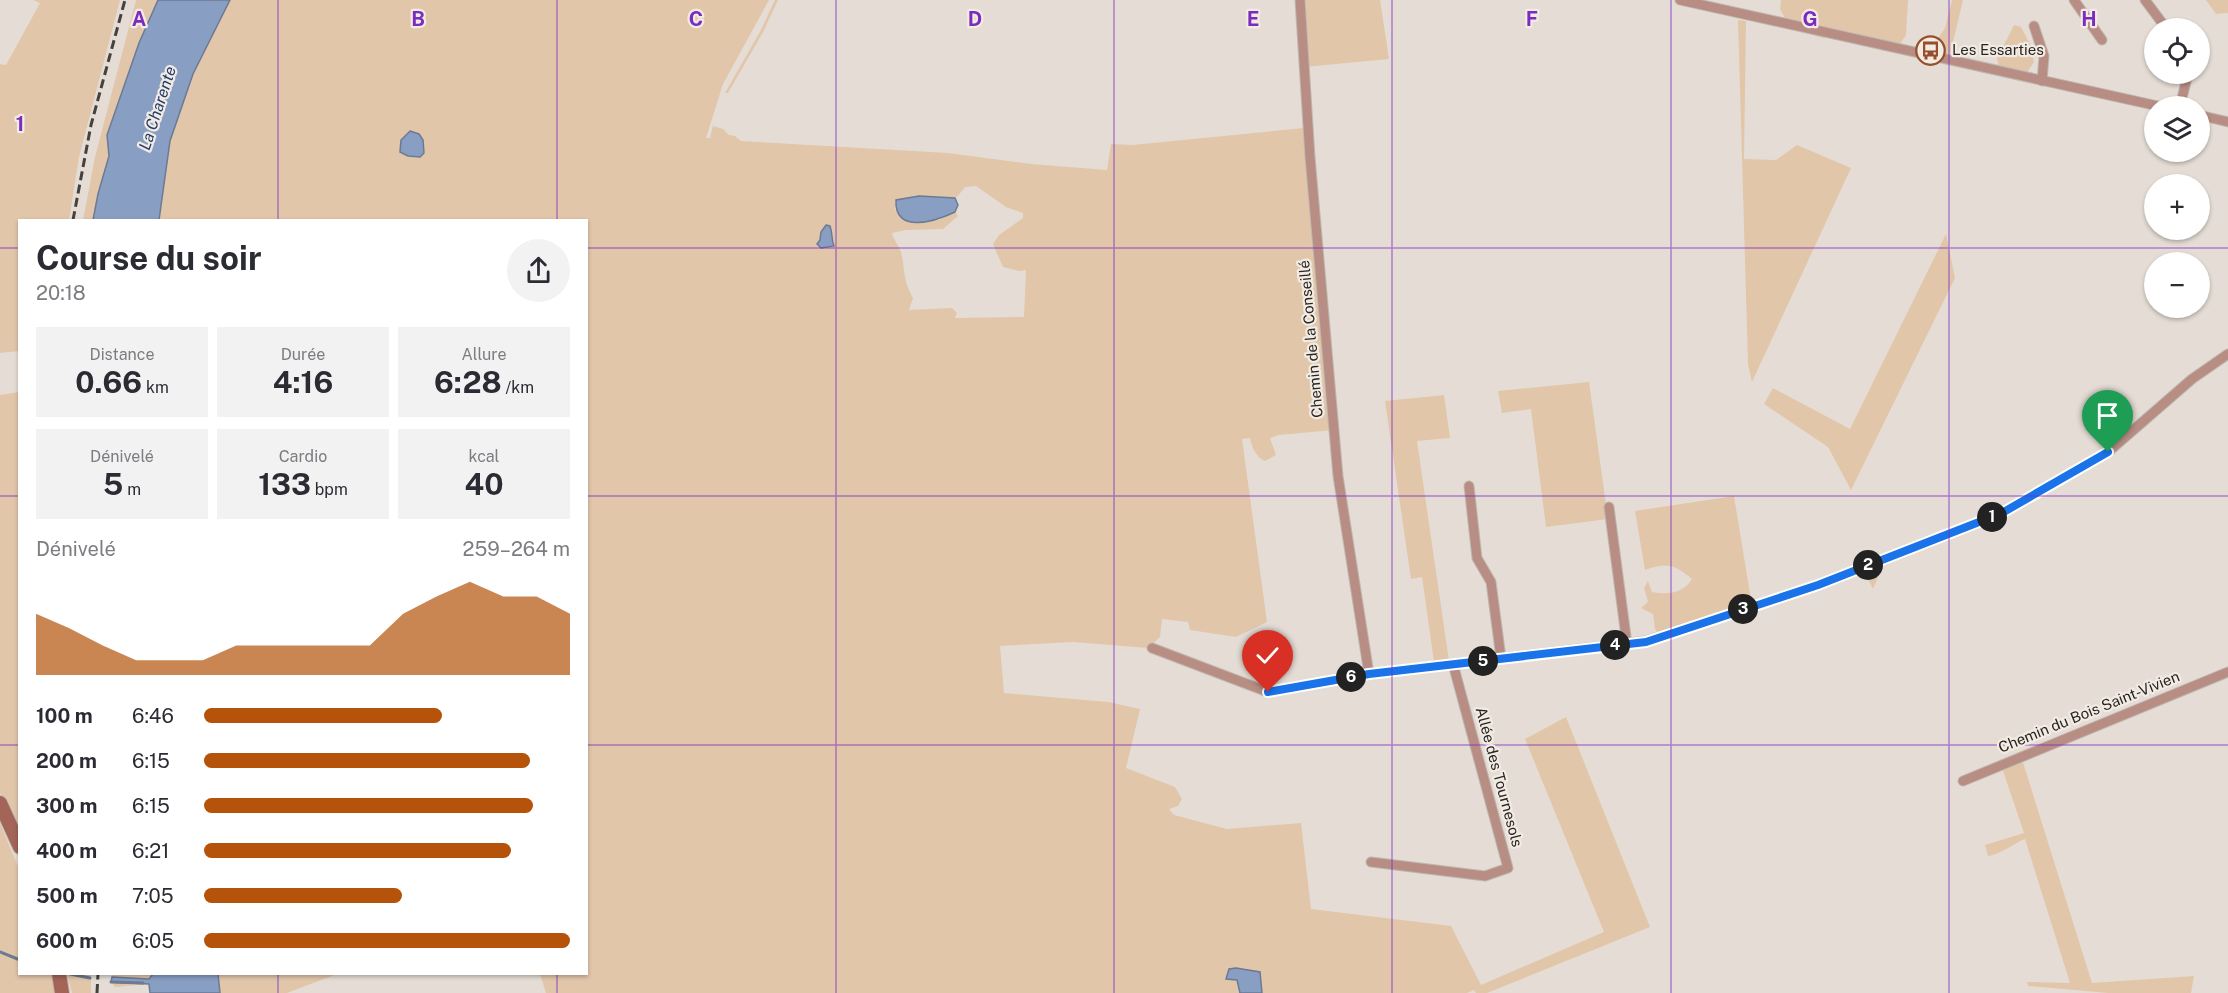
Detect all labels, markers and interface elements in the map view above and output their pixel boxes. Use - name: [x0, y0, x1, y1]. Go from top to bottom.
- text: A: [132, 7, 146, 31]
- text: B: [411, 7, 425, 31]
- text: C: [689, 7, 703, 31]
- text: D: [968, 7, 982, 31]
- text: E: [1247, 7, 1259, 31]
- text: F: [1526, 7, 1538, 31]
- text: G: [1802, 7, 1818, 31]
- text: H: [2081, 7, 2097, 31]
- map controls: [2144, 18, 2210, 318]
- button: locate: [2144, 18, 2210, 84]
- bus stop icon: Les Essarties: [1915, 34, 1947, 66]
- place label: Les Essarties: [1952, 41, 2044, 58]
- water label: La Charente: [135, 64, 180, 152]
- button: layers: [2144, 96, 2210, 162]
- text: 1: [16, 112, 24, 136]
- button: +: [2144, 174, 2210, 240]
- text: Course du soir: [36, 239, 262, 277]
- button: share: [507, 239, 570, 302]
- button: −: [2144, 252, 2210, 318]
- street label: Chemin de la Conseillé: [1295, 260, 1326, 418]
- text: 20:18: [36, 281, 86, 305]
- text: Distance: [90, 345, 154, 364]
- text: Durée: [281, 345, 325, 364]
- text: Allure: [461, 345, 507, 364]
- text: 0.66: [75, 364, 142, 400]
- text: 4:16: [273, 364, 333, 400]
- text: 6:28: [434, 364, 502, 400]
- text: km: [142, 378, 169, 397]
- text: /km: [502, 378, 534, 397]
- pin: [2082, 390, 2133, 452]
- icon: arrive: [2091, 399, 2124, 432]
- text: Dénivelé: [90, 447, 154, 466]
- text: Cardio: [279, 447, 327, 466]
- text: kcal: [469, 447, 499, 466]
- text: 5: [103, 466, 123, 502]
- text: 133: [258, 466, 311, 502]
- text: 40: [464, 466, 504, 502]
- text: m: [123, 480, 141, 499]
- text: bpm: [311, 480, 348, 499]
- pin: 1: [1977, 502, 2007, 532]
- text: 1: [1989, 507, 1995, 526]
- text: Dénivelé: [36, 537, 116, 561]
- text: 259–264 m: [463, 537, 570, 561]
- pin: 2: [1853, 550, 1883, 580]
- text: 2: [1863, 555, 1873, 574]
- pin: 3: [1728, 594, 1758, 624]
- text: 3: [1738, 599, 1748, 618]
- pin: [1242, 630, 1293, 692]
- pin: 4: [1600, 630, 1630, 660]
- text: 4: [1610, 635, 1620, 654]
- icon: check: [1251, 639, 1284, 672]
- pin: 5: [1468, 646, 1498, 676]
- text: 5: [1478, 651, 1488, 670]
- pin: 6: [1336, 662, 1366, 692]
- text: 6: [1346, 667, 1356, 686]
- street label: Chemin du Bois Saint-Vivien: [1996, 667, 2182, 756]
- text: 100 m: [36, 704, 93, 728]
- text: 6:46: [132, 704, 174, 728]
- street label: Allée des Tournesols: [1473, 705, 1526, 849]
- text: 200 m: [36, 749, 97, 773]
- text: 6:15: [132, 749, 170, 773]
- text: 300 m: [36, 794, 97, 818]
- text: 6:15: [132, 794, 170, 818]
- text: 400 m: [36, 839, 97, 863]
- text: 6:21: [132, 839, 169, 863]
- text: 500 m: [36, 884, 98, 908]
- text: 7:05: [132, 884, 174, 908]
- text: 600 m: [36, 929, 97, 953]
- text: 6:05: [132, 929, 174, 953]

